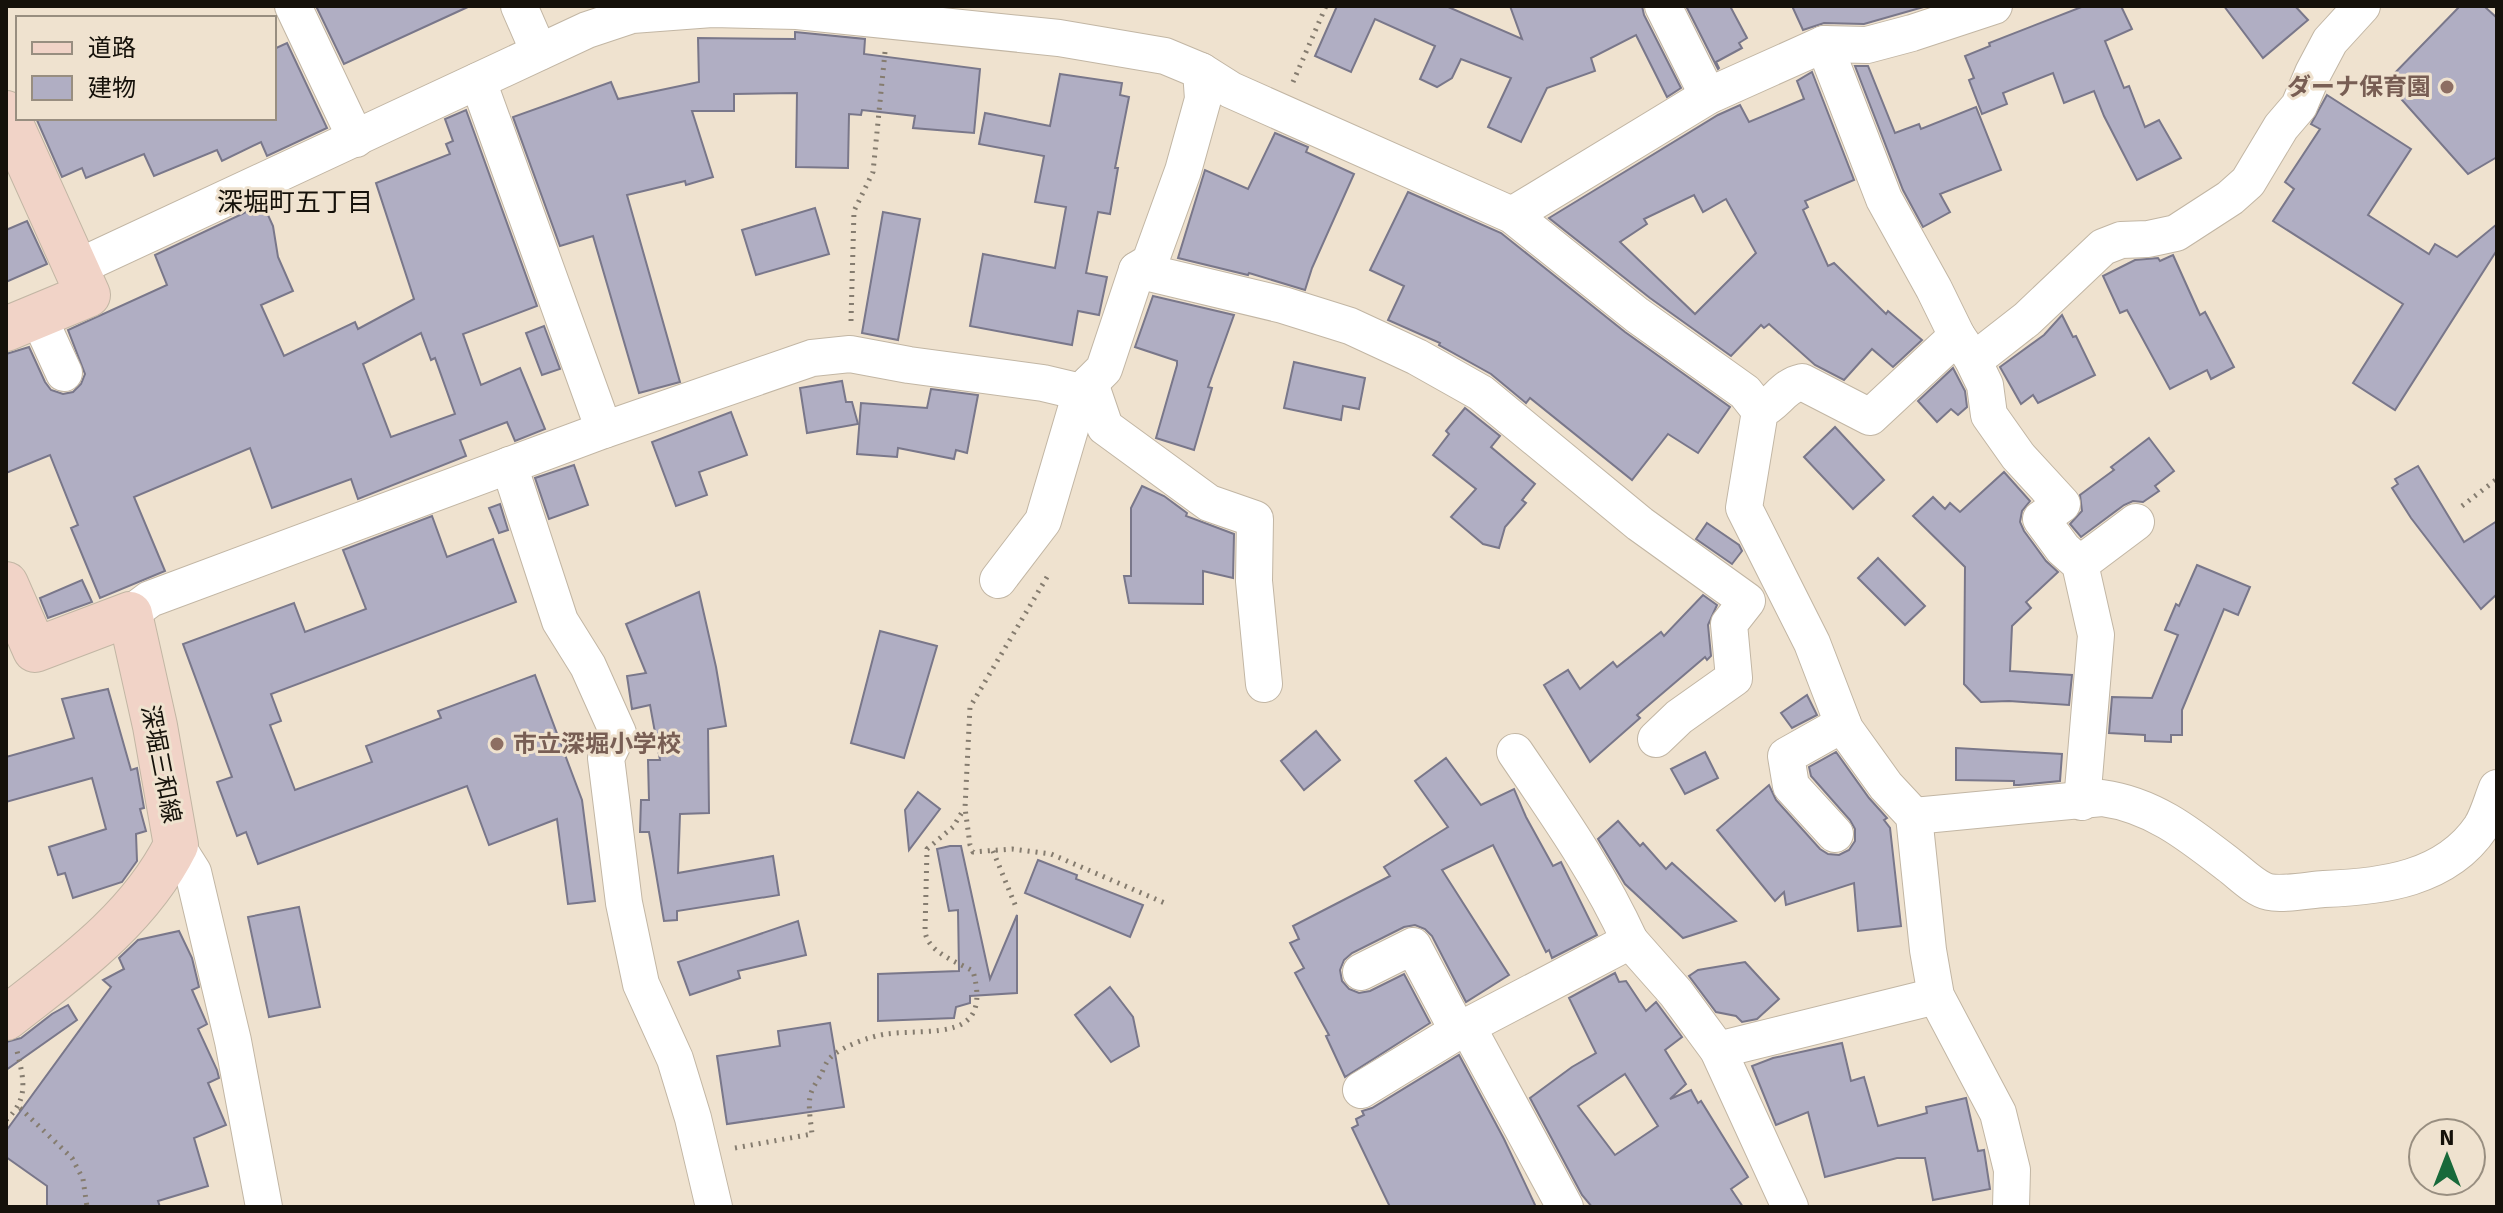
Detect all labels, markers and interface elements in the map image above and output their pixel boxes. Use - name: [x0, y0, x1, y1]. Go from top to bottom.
- legend: [16, 16, 276, 120]
- text: 道路: [88, 33, 136, 63]
- place label: ダーナ保育園: [2287, 72, 2431, 102]
- text: 建物: [88, 73, 136, 103]
- marker: ダーナ保育園: [2438, 78, 2456, 96]
- district label: 深堀町五丁目: [217, 187, 373, 219]
- street label: 深堀三和線: [135, 702, 187, 826]
- place label: 市立深堀小学校: [513, 729, 681, 759]
- marker: 市立深堀小学校: [488, 735, 506, 753]
- north arrow: [2407, 1117, 2487, 1197]
- text: N: [2439, 1124, 2455, 1151]

